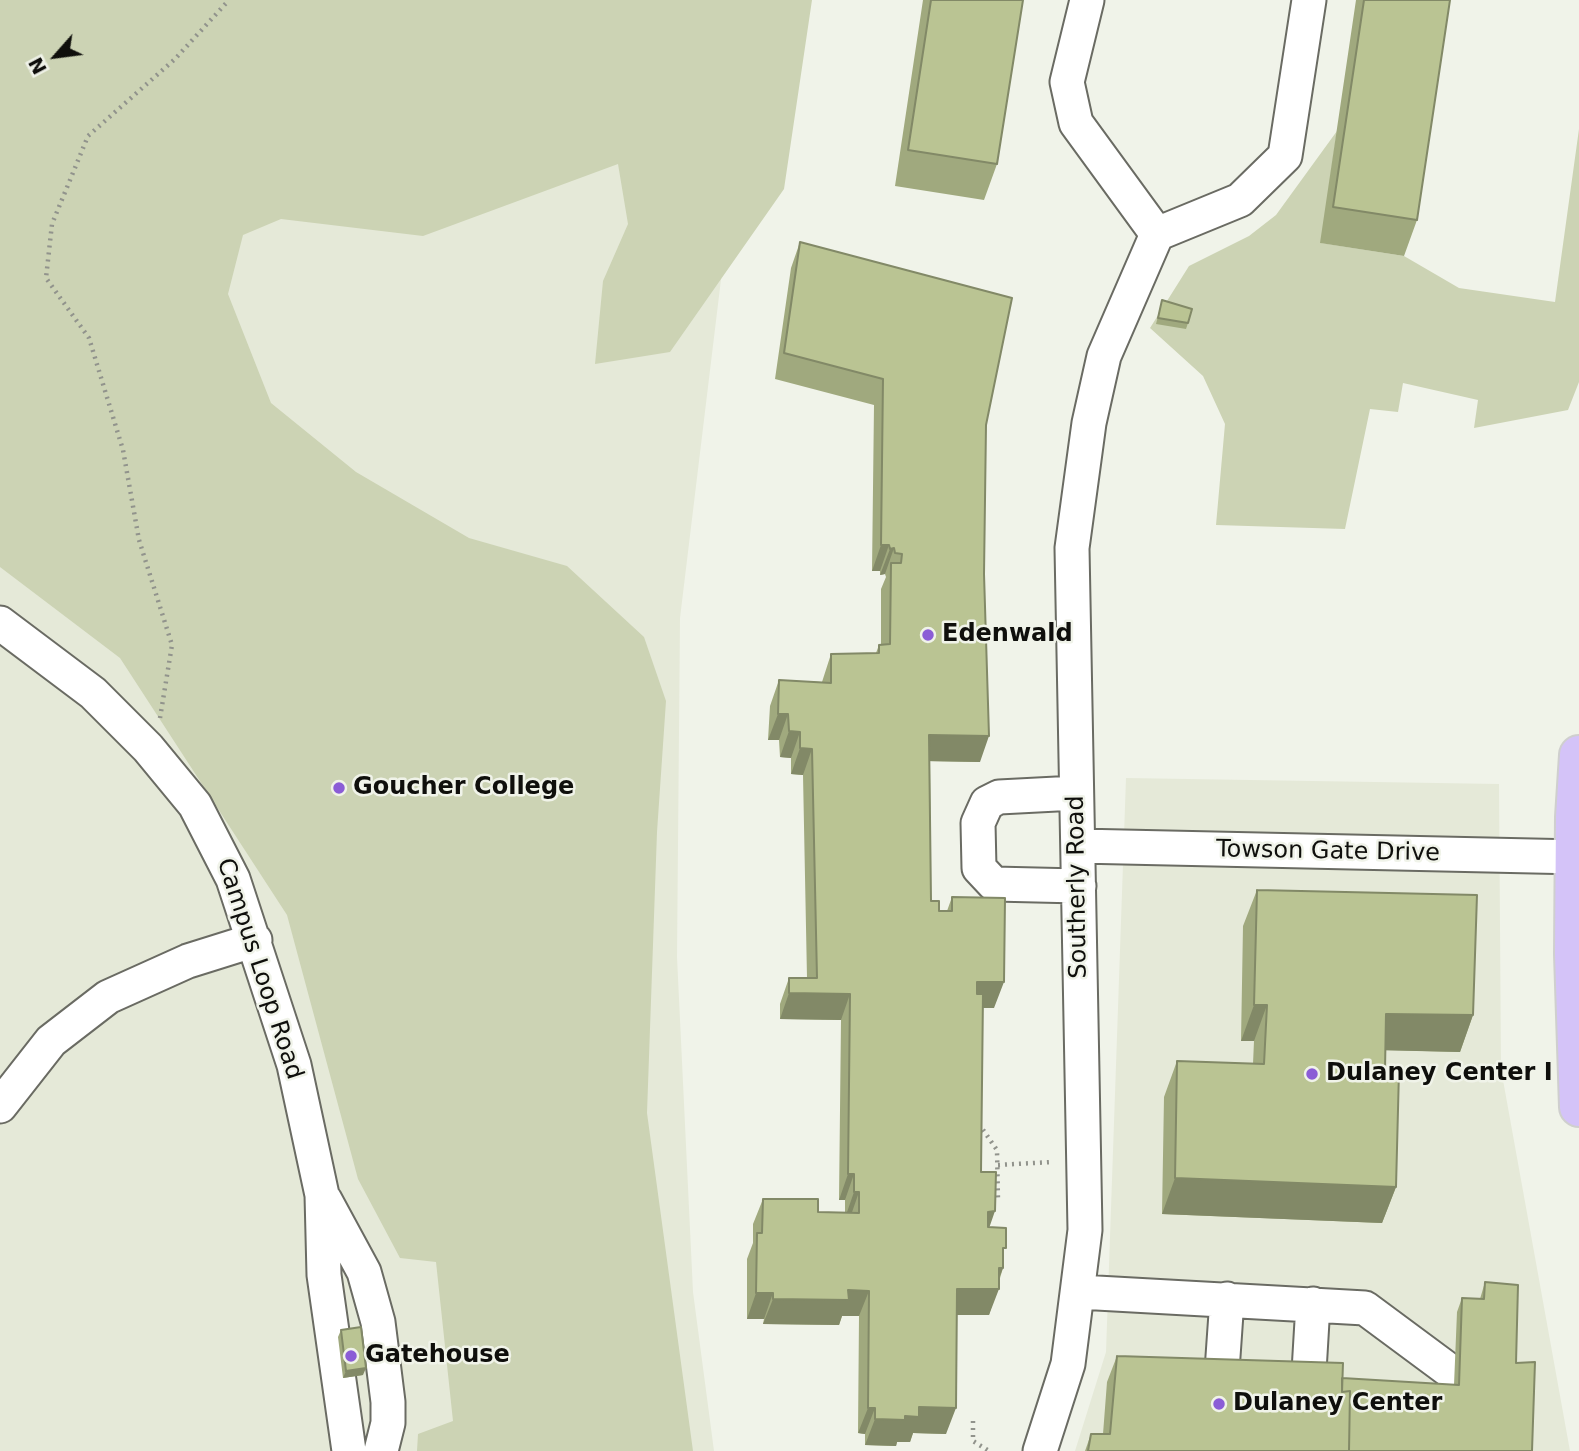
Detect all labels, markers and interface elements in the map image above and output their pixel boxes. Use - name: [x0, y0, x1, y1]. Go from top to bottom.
- north arrow: [21, 21, 91, 91]
- text: N: [24, 54, 51, 78]
- place label: Edenwald: [942, 621, 1073, 649]
- marker: Edenwald: [920, 627, 936, 643]
- place label: Goucher College: [353, 774, 574, 802]
- marker: Goucher College: [331, 780, 347, 796]
- street label: Southerly Road: [1062, 795, 1094, 979]
- street label: Towson Gate Drive: [1216, 836, 1440, 868]
- street label: Campus Loop Road: [210, 855, 308, 1083]
- place label: Dulaney Center I: [1326, 1060, 1553, 1088]
- marker: Dulaney Center I: [1304, 1066, 1320, 1082]
- place label: Gatehouse: [365, 1342, 510, 1370]
- marker: Gatehouse: [343, 1348, 359, 1364]
- place label: Dulaney Center: [1233, 1390, 1442, 1418]
- marker: Dulaney Center: [1211, 1396, 1227, 1412]

